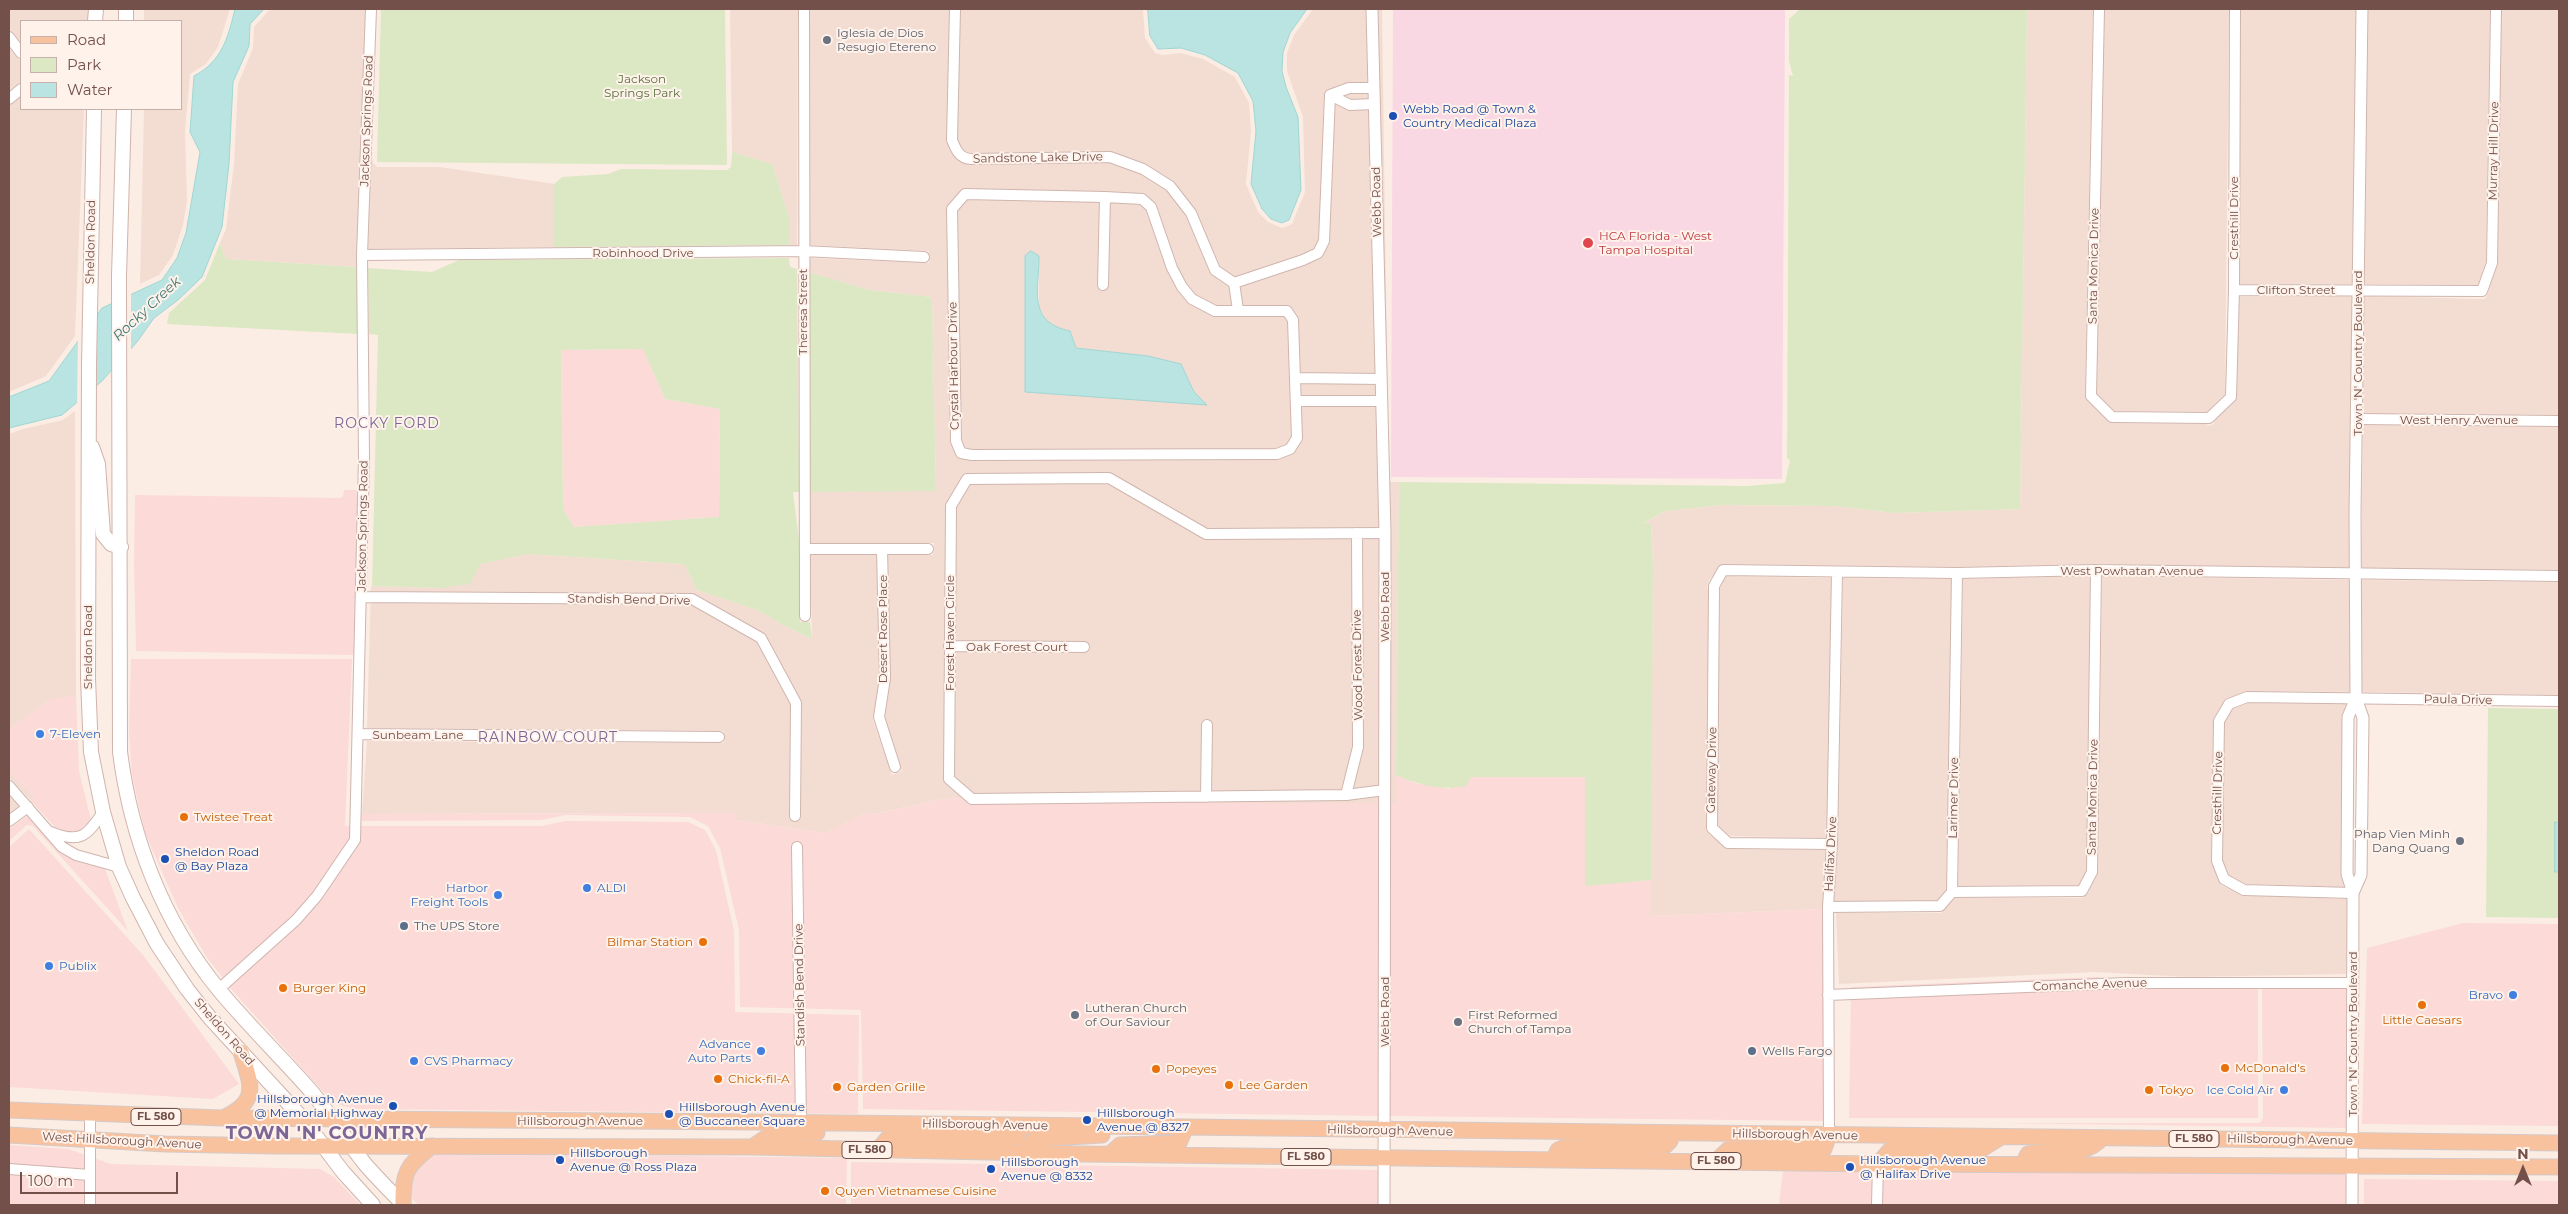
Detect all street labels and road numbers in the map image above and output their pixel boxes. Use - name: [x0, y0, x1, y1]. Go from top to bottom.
- street label: Jackson Springs Road: [358, 55, 376, 187]
- street label: Murray Hill Drive: [2486, 101, 2502, 201]
- street label: Sandstone Lake Drive: [973, 150, 1103, 166]
- street label: Webb Road: [1369, 167, 1385, 237]
- street label: Cresthill Drive: [2227, 176, 2241, 260]
- street label: Sheldon Road: [83, 200, 99, 284]
- street label: Santa Monica Drive: [2086, 208, 2102, 324]
- street label: Robinhood Drive: [592, 246, 694, 260]
- street label: Theresa Street: [796, 269, 810, 355]
- street label: Town 'N' Country Boulevard: [2351, 270, 2365, 436]
- street label: Clifton Street: [2257, 283, 2335, 297]
- street label: Crystal Harbour Drive: [946, 302, 962, 430]
- street label: West Henry Avenue: [2400, 413, 2518, 427]
- street label: Jackson Springs Road: [355, 460, 371, 592]
- street label: West Powhatan Avenue: [2060, 564, 2204, 578]
- street label: Webb Road: [1378, 572, 1392, 642]
- street label: Desert Rose Place: [876, 575, 890, 683]
- street label: Forest Haven Circle: [943, 575, 957, 691]
- street label: Standish Bend Drive: [567, 592, 691, 608]
- street label: Sheldon Road: [81, 605, 95, 689]
- street label: Wood Forest Drive: [1350, 609, 1366, 721]
- street label: Oak Forest Court: [966, 640, 1068, 654]
- street label: Paula Drive: [2424, 692, 2492, 708]
- street label: Gateway Drive: [1704, 727, 1720, 813]
- street label: Sunbeam Lane: [372, 728, 464, 742]
- street label: Santa Monica Drive: [2085, 739, 2101, 855]
- street label: Cresthill Drive: [2210, 751, 2226, 835]
- street label: Larimer Drive: [1946, 757, 1962, 839]
- street label: Halifax Drive: [1822, 816, 1840, 892]
- street label: Standish Bend Drive: [792, 923, 808, 1047]
- street label: Town 'N' Country Boulevard: [2346, 951, 2360, 1117]
- street label: Comanche Avenue: [2033, 976, 2147, 994]
- street label: Webb Road: [1378, 977, 1392, 1047]
- street label: Sheldon Road: [191, 995, 257, 1069]
- road number: FL 580: [131, 1108, 181, 1126]
- street label: Hillsborough Avenue: [517, 1114, 643, 1128]
- street label: Hillsborough Avenue: [922, 1117, 1048, 1133]
- street label: Hillsborough Avenue: [1327, 1123, 1453, 1139]
- street label: Hillsborough Avenue: [1732, 1127, 1858, 1143]
- street label: West Hillsborough Avenue: [42, 1130, 202, 1152]
- road number: FL 580: [2169, 1130, 2219, 1148]
- street label: Hillsborough Avenue: [2227, 1132, 2353, 1148]
- road number: FL 580: [842, 1142, 892, 1158]
- road number: FL 580: [1281, 1148, 1331, 1166]
- road number: FL 580: [1691, 1152, 1741, 1170]

